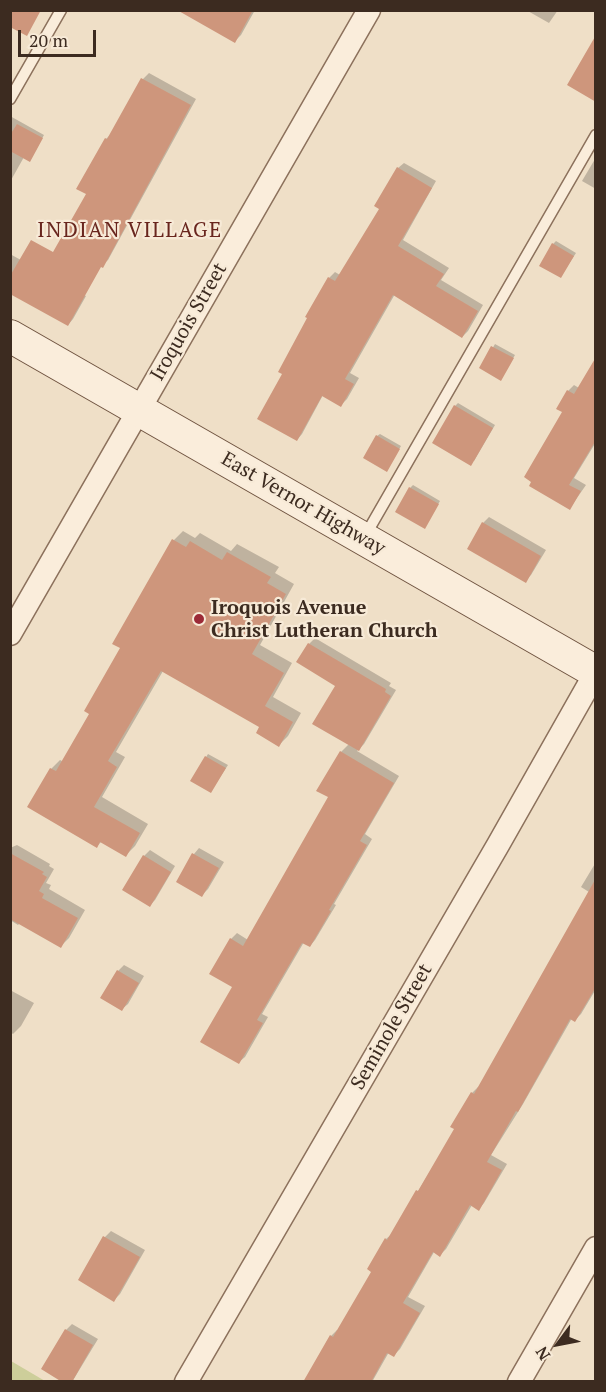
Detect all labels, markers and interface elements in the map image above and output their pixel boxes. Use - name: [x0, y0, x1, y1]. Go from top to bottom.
- scale bar: [21, 18, 99, 56]
- text: 20 m: [29, 28, 68, 52]
- district label: INDIAN VILLAGE: [37, 218, 223, 244]
- street label: Iroquois Street: [146, 259, 232, 385]
- street label: East Vernor Highway: [217, 447, 389, 561]
- place label: Iroquois Avenue Christ Lutheran Church: [211, 596, 438, 643]
- marker: Iroquois Avenue Christ Lutheran Church: [192, 612, 206, 626]
- street label: Seminole Street: [346, 960, 438, 1094]
- north arrow: [528, 1314, 588, 1374]
- text: N: [530, 1343, 555, 1365]

